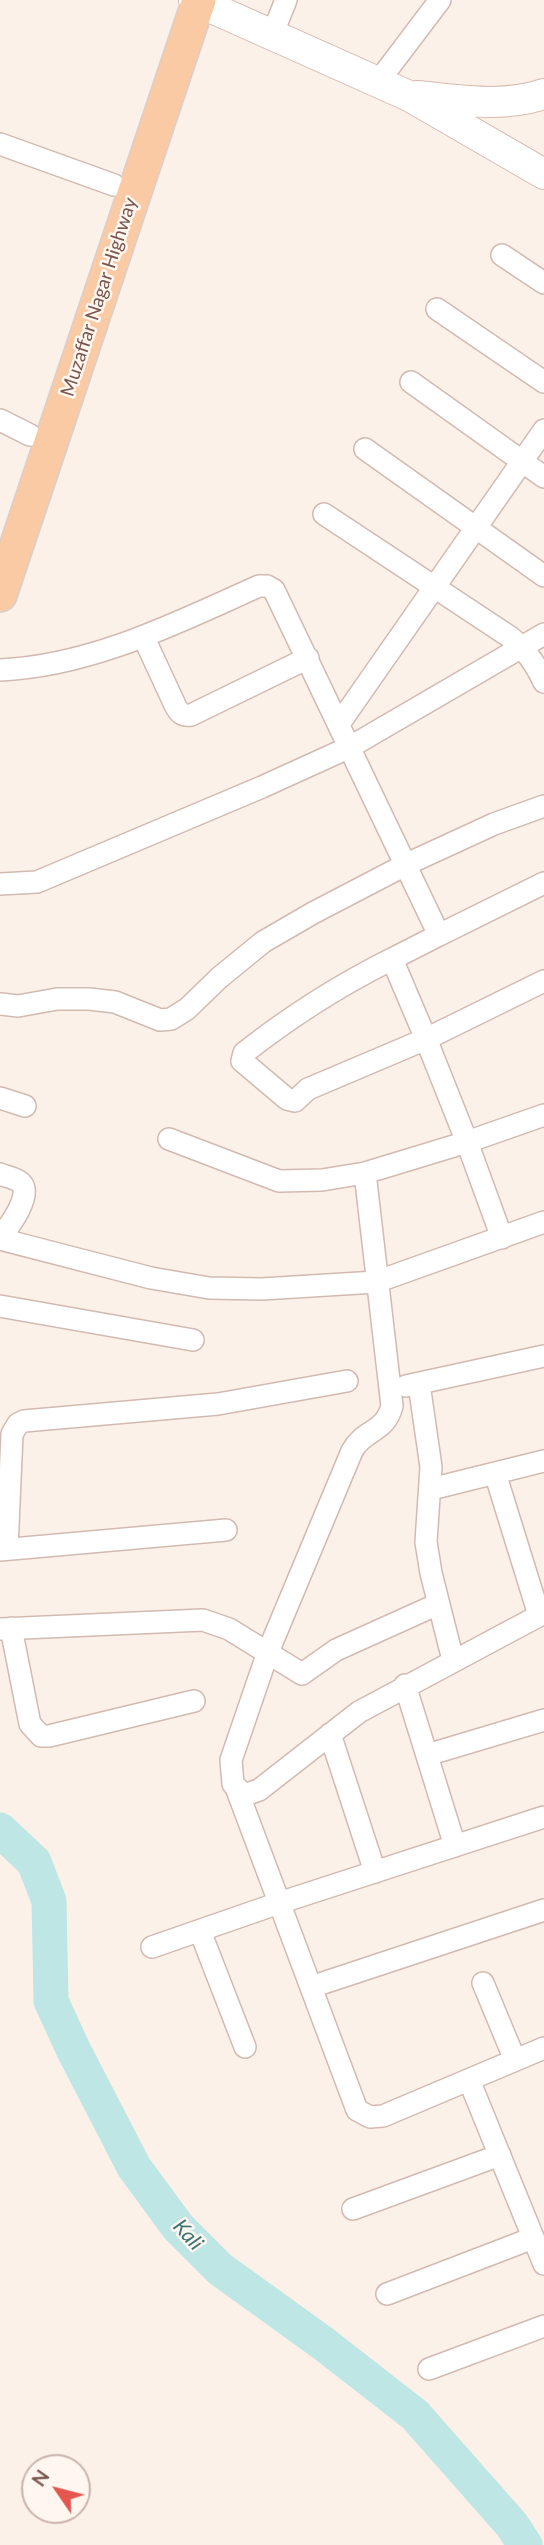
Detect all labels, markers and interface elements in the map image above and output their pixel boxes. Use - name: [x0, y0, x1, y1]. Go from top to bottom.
- street label: Muzaffar Nagar Highway: [56, 195, 142, 399]
- water label: Kali: [168, 2214, 208, 2256]
- north arrow: [21, 2454, 91, 2524]
- text: N: [26, 2465, 54, 2490]

